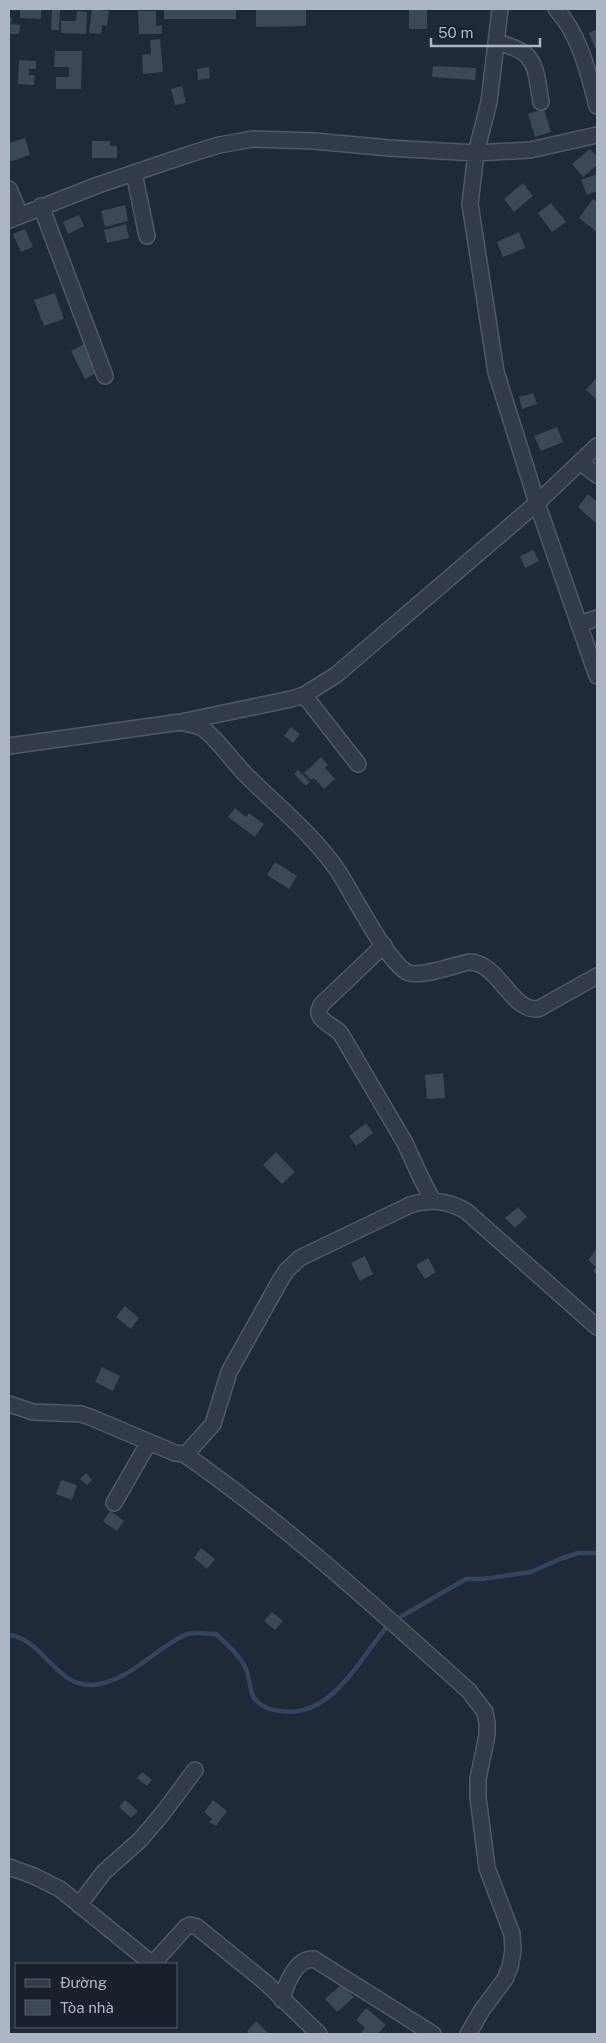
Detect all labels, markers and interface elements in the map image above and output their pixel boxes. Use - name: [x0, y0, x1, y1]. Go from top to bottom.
- scale bar: [431, 15, 540, 47]
- text: 50 m: [438, 24, 473, 41]
- legend: [15, 1963, 178, 2028]
- text: Đường: [60, 1974, 107, 1991]
- text: Tòa nhà: [60, 1999, 114, 2016]

